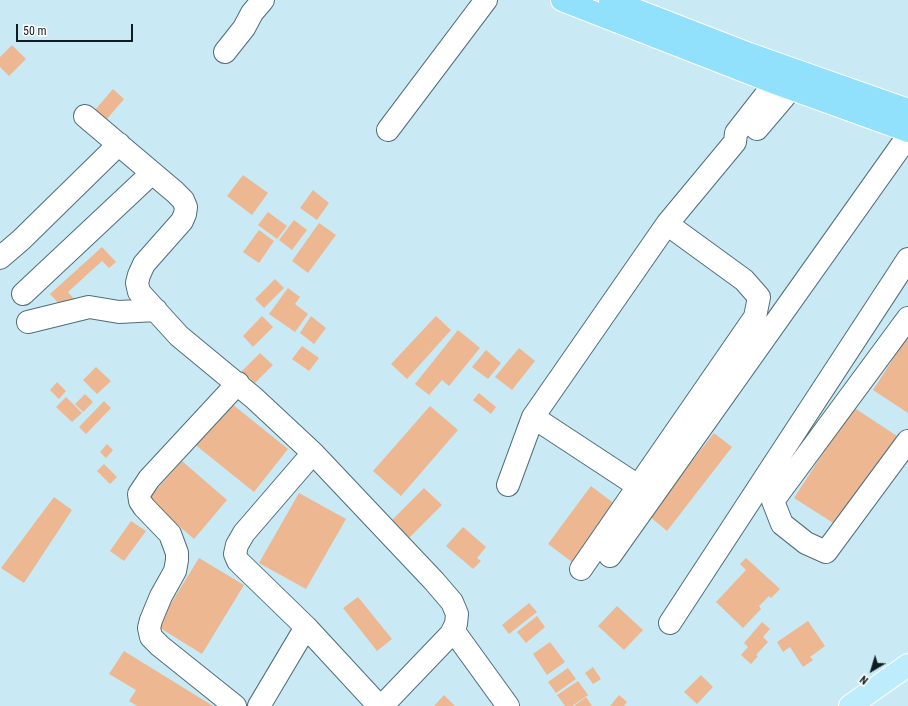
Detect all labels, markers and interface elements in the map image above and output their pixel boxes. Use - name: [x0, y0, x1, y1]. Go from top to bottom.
- scale bar: [18, 16, 135, 42]
- text: 50 m: [23, 24, 47, 38]
- north arrow: [852, 650, 892, 690]
- text: N: [858, 673, 871, 687]

